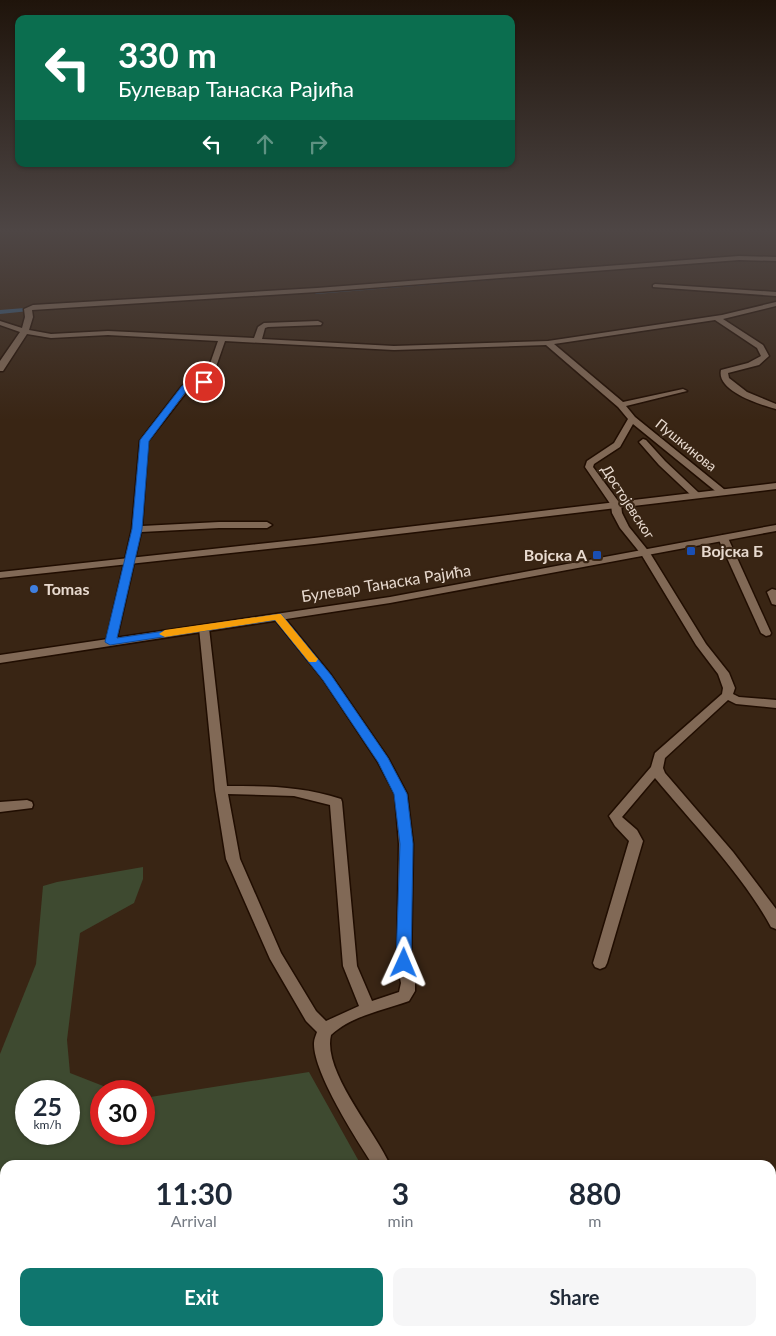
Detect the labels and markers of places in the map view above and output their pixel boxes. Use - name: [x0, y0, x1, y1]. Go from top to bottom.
- pin: [183, 361, 225, 403]
- place label: Војска Б: [701, 541, 763, 560]
- place label: Војска А: [524, 545, 588, 564]
- marker: Војска Б: [685, 545, 697, 557]
- marker: Војска А: [591, 549, 603, 561]
- place label: Tomas: [44, 579, 89, 598]
- marker: Tomas: [28, 583, 40, 595]

